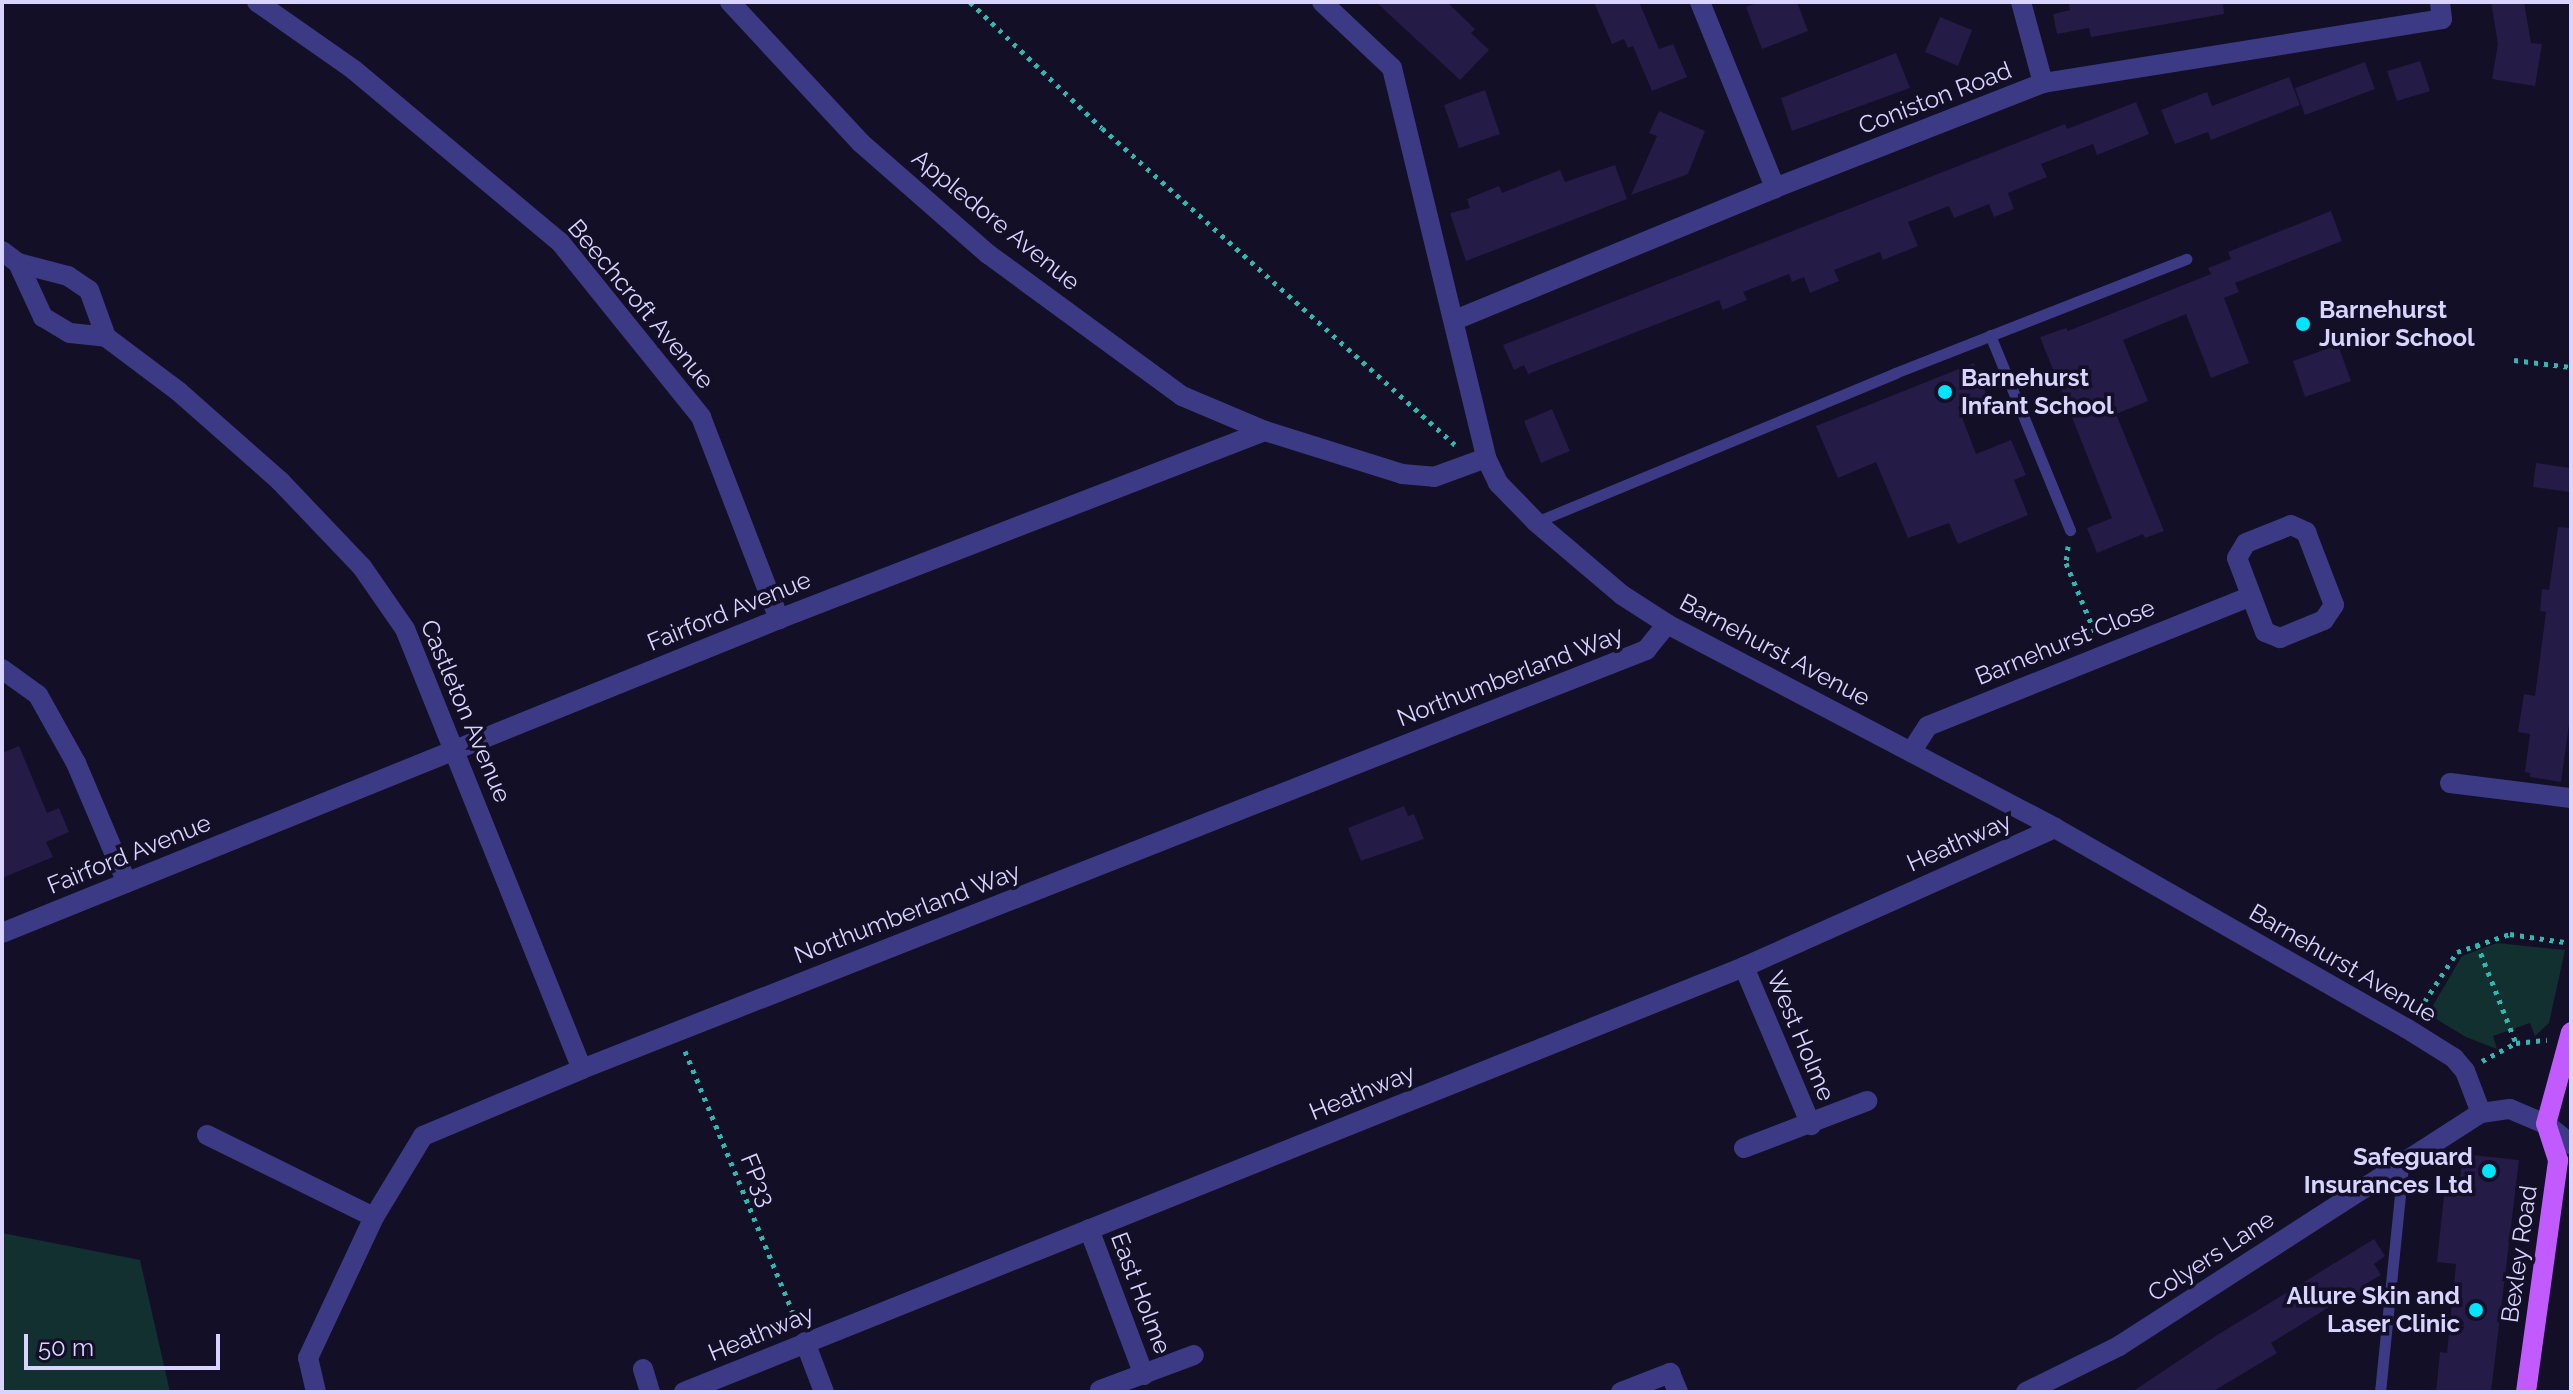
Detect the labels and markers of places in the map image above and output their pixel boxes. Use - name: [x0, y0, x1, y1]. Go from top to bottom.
- place label: Barnehurst Junior School: [2319, 296, 2475, 352]
- marker: Barnehurst Junior School: [2294, 315, 2312, 333]
- place label: Barnehurst Infant School: [1961, 364, 2114, 420]
- marker: Barnehurst Infant School: [1936, 383, 1954, 401]
- place label: Safeguard Insurances Ltd: [2304, 1143, 2473, 1199]
- marker: Safeguard Insurances Ltd: [2480, 1162, 2498, 1180]
- place label: Allure Skin and Laser Clinic: [2286, 1282, 2460, 1338]
- marker: Allure Skin and Laser Clinic: [2467, 1301, 2485, 1319]

